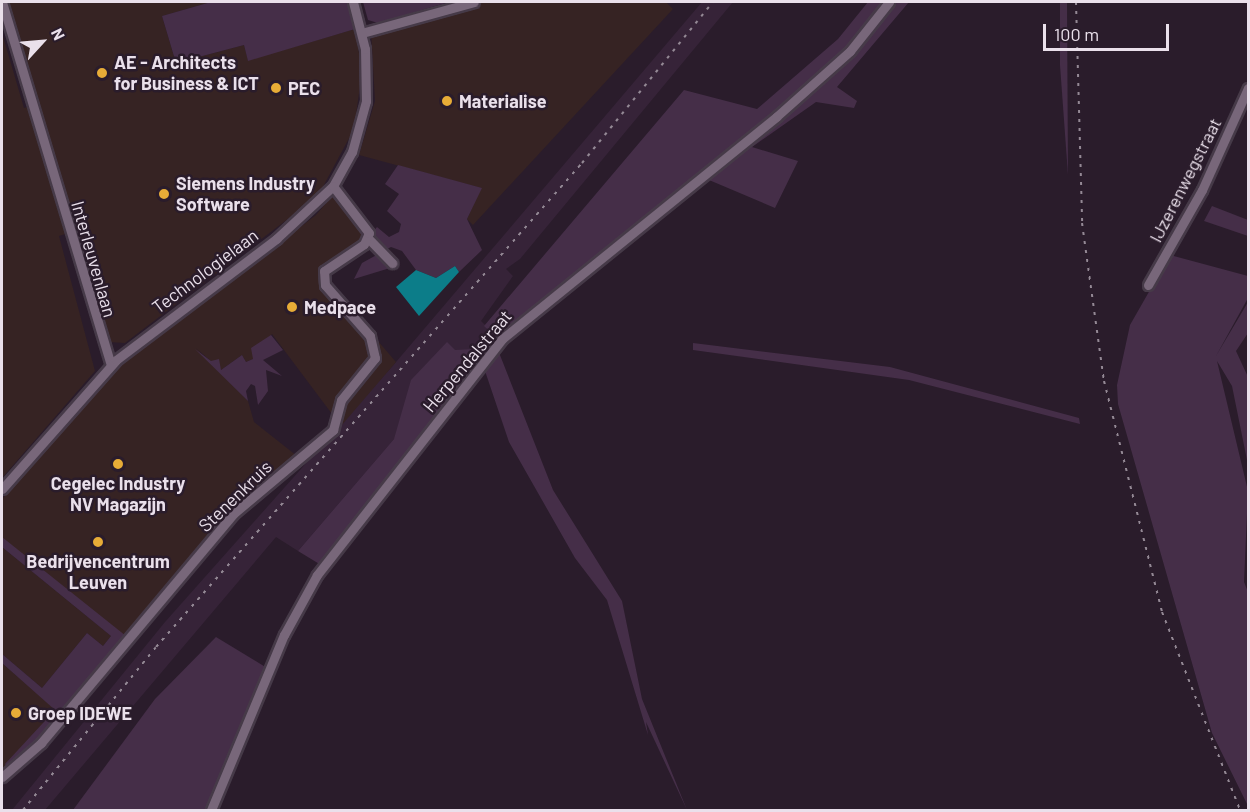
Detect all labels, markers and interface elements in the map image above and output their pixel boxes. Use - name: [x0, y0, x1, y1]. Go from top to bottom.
- north arrow: [12, 12, 72, 72]
- scale bar: [1046, 12, 1172, 50]
- text: 100 m: [1054, 23, 1099, 45]
- text: N: [48, 25, 69, 43]
- place label: AE - Architects for Business & ICT: [114, 52, 259, 94]
- marker: AE - Architects for Business & ICT: [95, 66, 109, 80]
- place label: PEC: [288, 77, 320, 99]
- marker: PEC: [269, 81, 283, 95]
- place label: Materialise: [459, 90, 547, 112]
- marker: Materialise: [440, 94, 454, 108]
- street label: IJzerenwegstraat: [1144, 114, 1226, 246]
- place label: Siemens Industry Software: [176, 173, 315, 216]
- marker: Siemens Industry Software: [157, 187, 171, 201]
- street label: Interleuvenlaan: [67, 198, 121, 320]
- street label: Technologielaan: [148, 224, 262, 318]
- place label: Medpace: [304, 296, 376, 318]
- marker: Medpace: [285, 300, 299, 314]
- street label: Herpendalstraat: [418, 306, 516, 416]
- street label: Stenenkruis: [194, 456, 276, 536]
- marker: Cegelec Industry NV Magazijn: [111, 457, 125, 471]
- place label: Cegelec Industry NV Magazijn: [51, 473, 185, 516]
- marker: Bedrijvencentrum Leuven: [91, 535, 105, 549]
- place label: Bedrijvencentrum Leuven: [26, 551, 170, 594]
- place label: Groep IDEWE: [28, 702, 132, 724]
- marker: Groep IDEWE: [9, 706, 23, 720]

